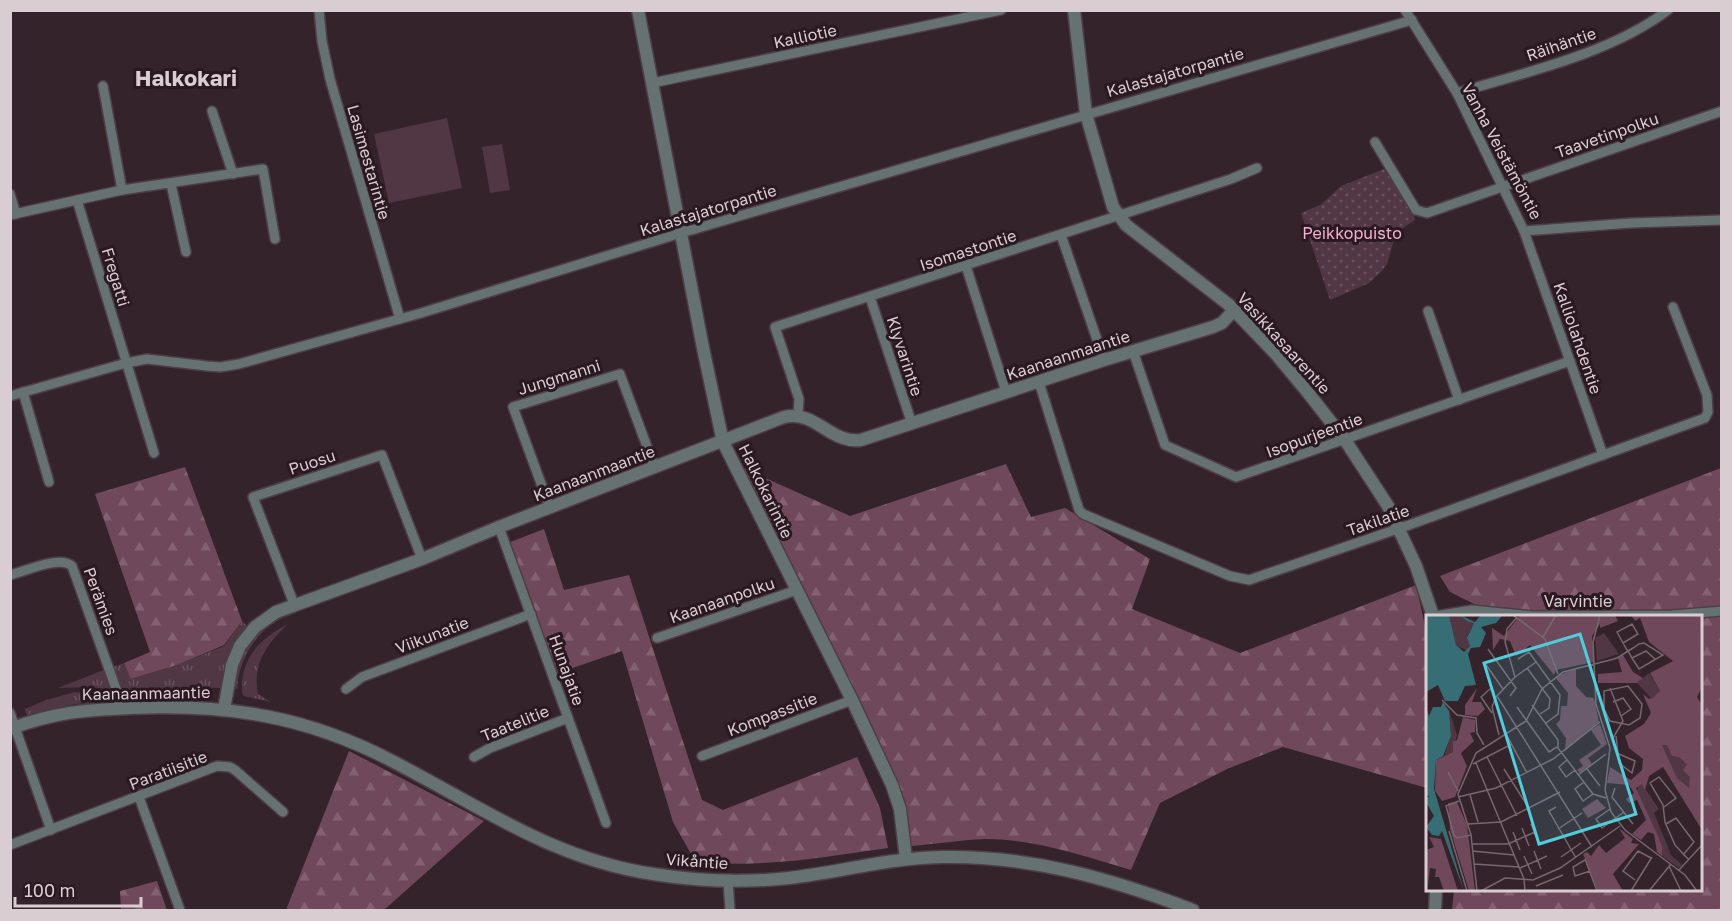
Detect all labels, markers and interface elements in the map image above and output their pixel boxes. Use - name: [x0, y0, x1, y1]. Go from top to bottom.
- street label: Kalliotie: [772, 20, 838, 52]
- street label: Räihäntie: [1523, 23, 1599, 65]
- street label: Kalastajatorpantie: [1104, 43, 1246, 101]
- district label: Halkokari: [135, 64, 237, 91]
- street label: Vanha Veistämöntie: [1457, 79, 1547, 223]
- street label: Lasimestarintie: [343, 102, 395, 222]
- street label: Taavetinpolku: [1553, 108, 1661, 162]
- street label: Kalastajatorpantie: [637, 180, 779, 240]
- park label: Peikkopuisto: [1302, 223, 1402, 243]
- street label: Isomastontie: [917, 225, 1019, 275]
- street label: Fregatti: [98, 245, 134, 309]
- street label: Kalliolahdentie: [1550, 280, 1606, 396]
- street label: Vasikkasaarentie: [1233, 288, 1335, 398]
- street label: Klyvarintie: [883, 314, 927, 398]
- street label: Kaanaanmaantie: [1004, 326, 1132, 384]
- street label: Jungmanni: [515, 355, 603, 399]
- street label: Isopurjeentie: [1263, 408, 1365, 462]
- street label: Halkokarintie: [734, 440, 798, 542]
- street label: Kaanaanmaantie: [530, 441, 658, 505]
- street label: Puosu: [286, 445, 338, 479]
- street label: Takilatie: [1344, 500, 1412, 540]
- street label: Perämies: [79, 564, 123, 638]
- street label: Kaanaanpolku: [667, 573, 777, 627]
- street label: Varvintie: [1544, 591, 1612, 611]
- street label: Viikunatie: [393, 612, 471, 658]
- inset map: [1426, 615, 1702, 891]
- street label: Hunajatie: [545, 632, 589, 708]
- street label: Kaanaanmaantie: [82, 682, 210, 704]
- street label: Kompassitie: [724, 688, 820, 740]
- street label: Taatelitie: [478, 700, 552, 746]
- street label: Paratiisitie: [126, 746, 210, 794]
- street label: Vikåntie: [665, 849, 729, 873]
- scale bar: [15, 870, 141, 908]
- text: 100 m: [24, 879, 75, 901]

